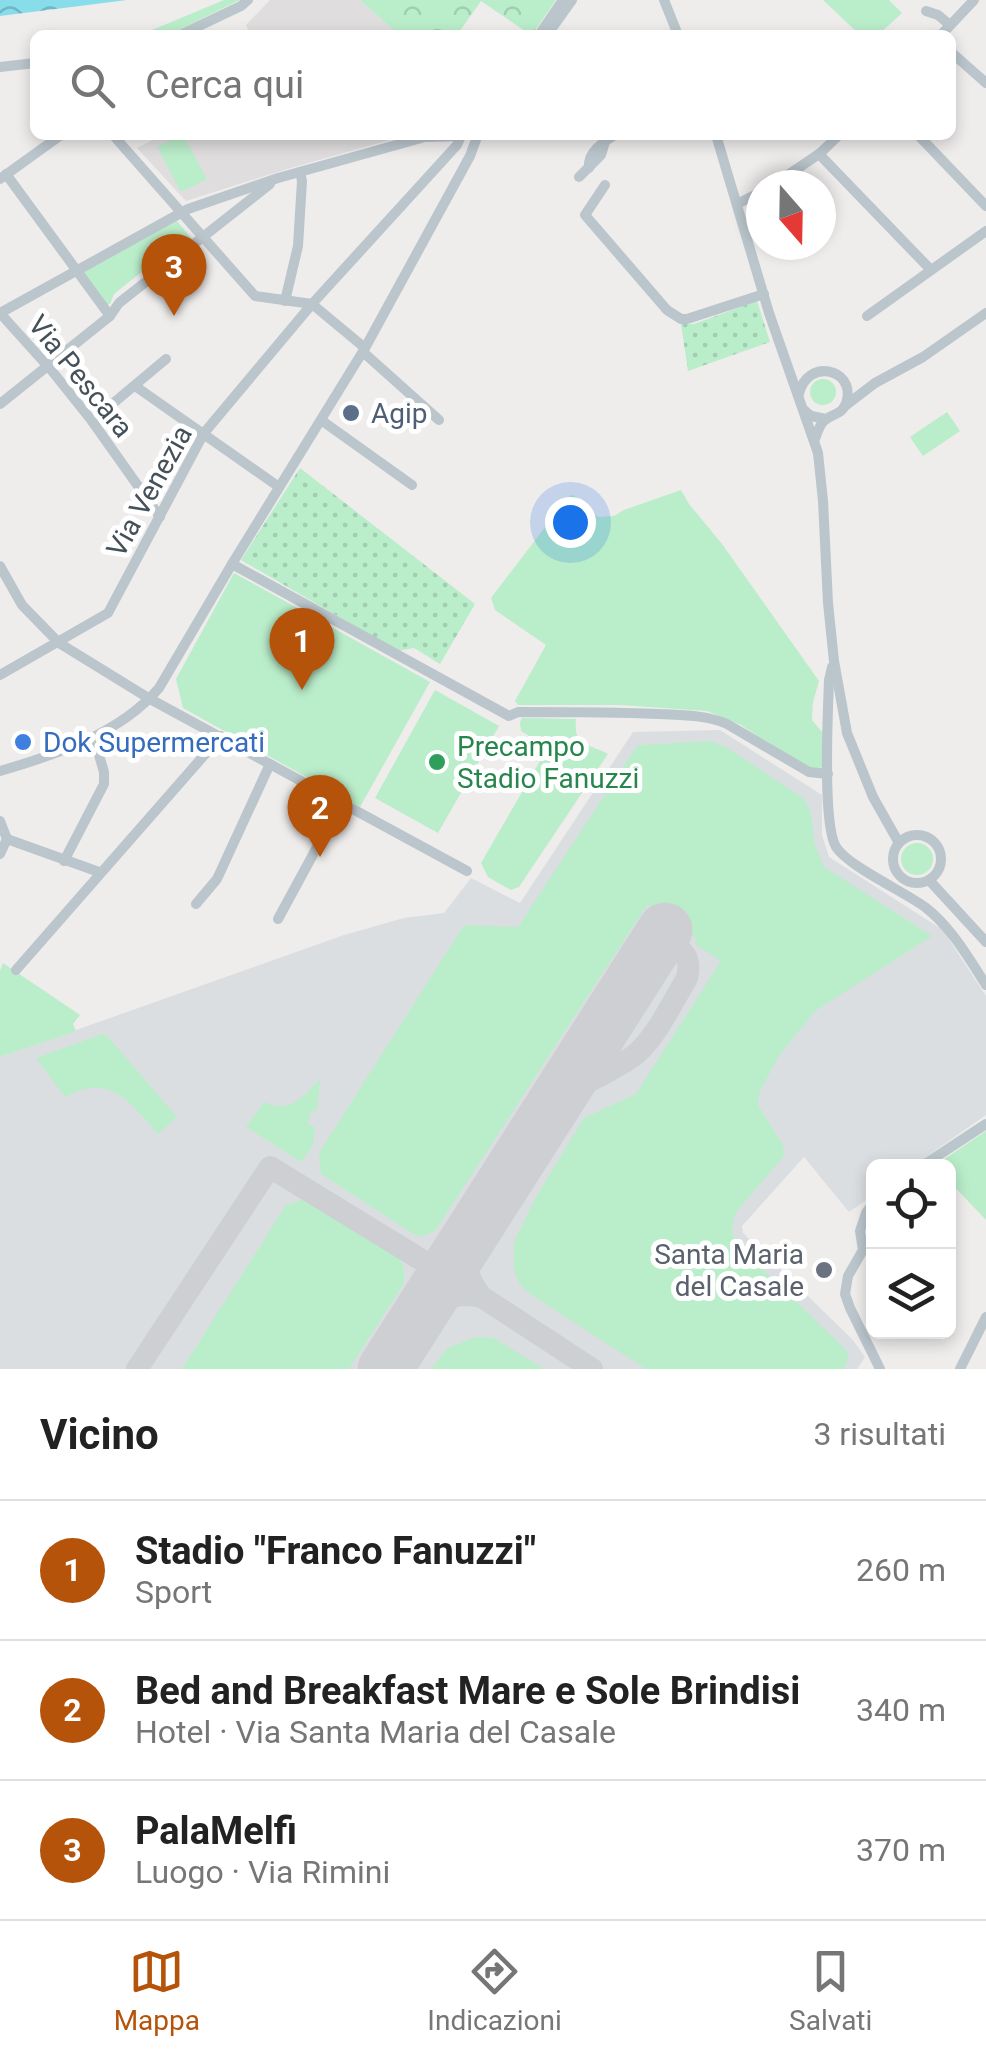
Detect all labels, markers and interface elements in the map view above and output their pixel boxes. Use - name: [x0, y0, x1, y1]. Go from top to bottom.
- search box: [30, 30, 956, 140]
- icon: search: [65, 58, 120, 113]
- text: Cerca qui: [145, 63, 304, 107]
- north arrow: [746, 170, 836, 260]
- pin: 3: [142, 234, 206, 316]
- street label: Via Pescara: [21, 309, 140, 444]
- place label: Agip: [371, 397, 428, 430]
- marker: Agip: [340, 402, 362, 424]
- street label: Via Venezia: [100, 420, 199, 563]
- your location: [545, 497, 596, 548]
- pin: 1: [270, 608, 334, 690]
- place label: Dok Supermercati: [43, 726, 265, 759]
- place label: Precampo Stadio Fanuzzi: [457, 730, 639, 795]
- marker: Dok Supermercati: [12, 731, 34, 753]
- marker: Precampo Stadio Fanuzzi: [426, 751, 448, 773]
- pin: 2: [288, 774, 352, 857]
- map controls: [866, 1159, 956, 1339]
- button: locate: [866, 1159, 956, 1249]
- place label: Santa Maria del Casale: [654, 1238, 804, 1303]
- button: layers: [866, 1249, 956, 1339]
- marker: Santa Maria del Casale: [813, 1259, 835, 1281]
- text: Vicino: [40, 1410, 159, 1459]
- text: 3 risultati: [813, 1415, 946, 1453]
- text: Stadio "Franco Fanuzzi": [135, 1529, 536, 1573]
- text: 1: [63, 1551, 82, 1589]
- text: 260 m: [856, 1551, 946, 1589]
- text: Sport: [135, 1573, 212, 1611]
- text: Bed and Breakfast Mare e Sole Brindisi: [135, 1669, 800, 1713]
- text: 2: [63, 1691, 82, 1729]
- text: 340 m: [856, 1691, 946, 1729]
- text: Hotel · Via Santa Maria del Casale: [135, 1713, 616, 1751]
- text: PalaMelfi: [135, 1809, 297, 1853]
- text: 3: [63, 1831, 82, 1869]
- text: 370 m: [856, 1831, 946, 1869]
- text: Luogo · Via Rimini: [135, 1853, 390, 1891]
- tab: Mappa: [114, 1944, 200, 2037]
- tab: Indicazioni: [427, 1944, 562, 2037]
- tab: Salvati: [789, 1944, 872, 2037]

